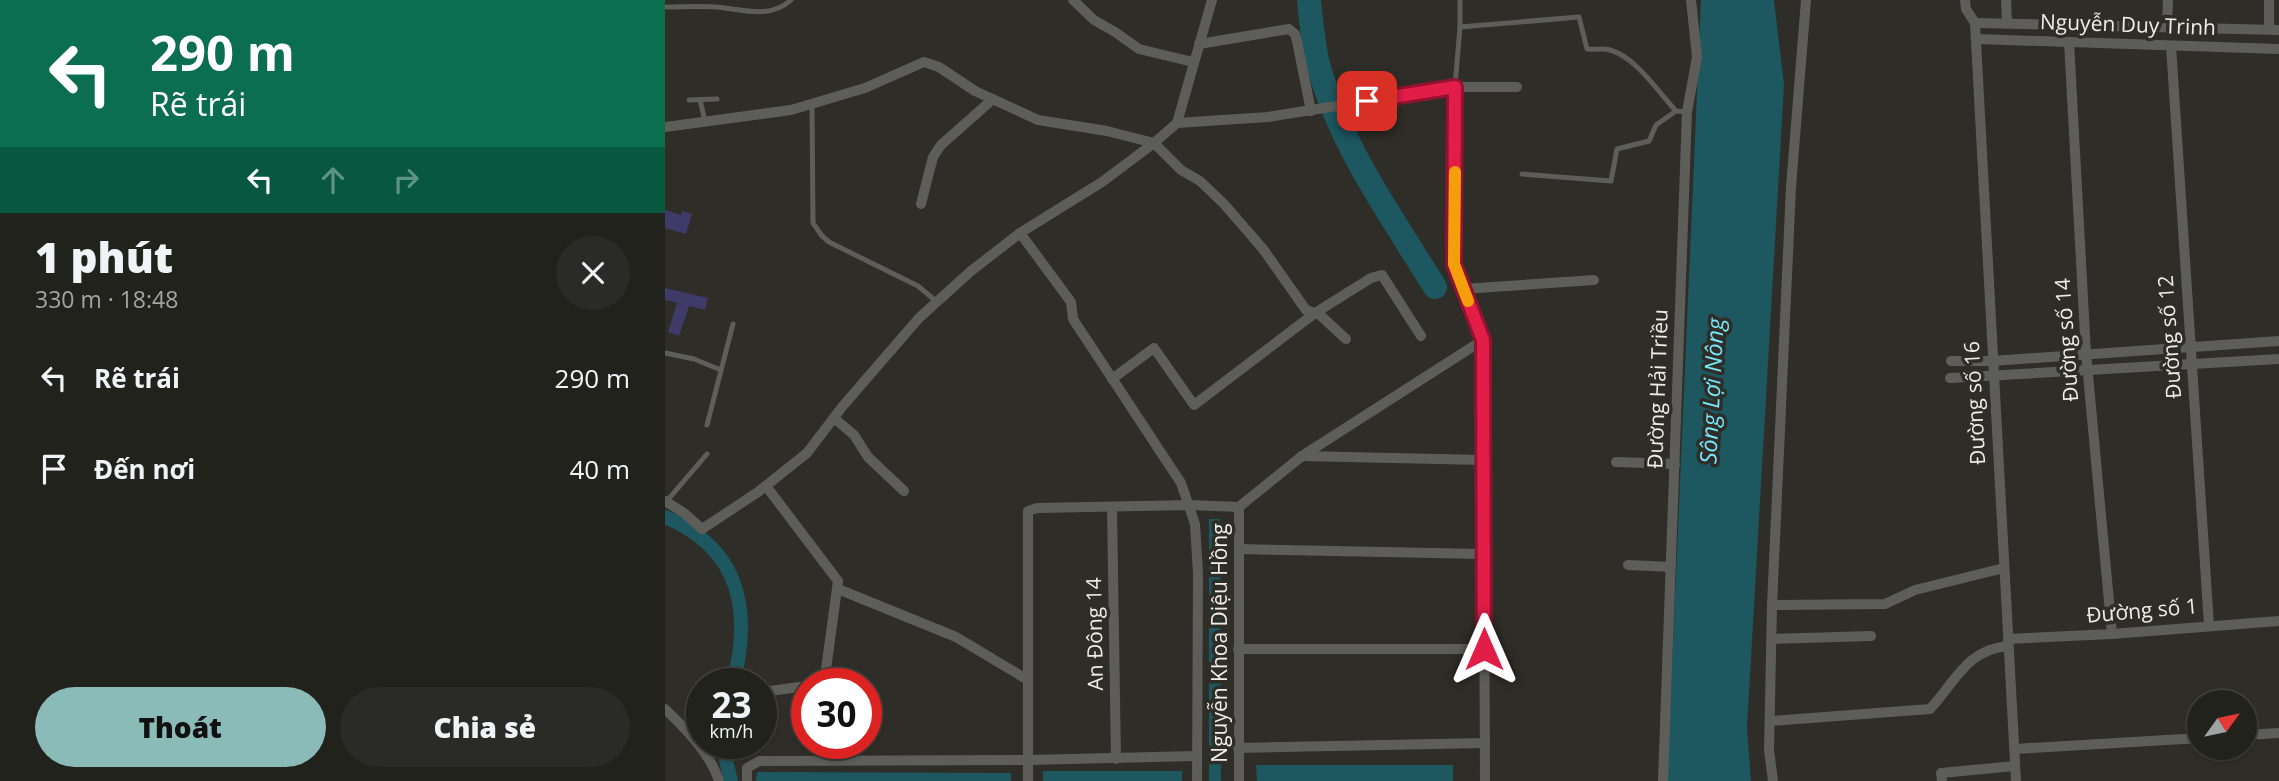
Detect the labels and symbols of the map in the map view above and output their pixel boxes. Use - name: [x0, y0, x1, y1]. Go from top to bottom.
- street label: Nguyễn Duy Trinh: [2040, 7, 2216, 41]
- pin: [1337, 71, 1397, 131]
- street label: Đường số 12: [2151, 274, 2187, 400]
- street label: Đường số 14: [2048, 277, 2084, 403]
- street label: Đường Hải Triều: [1640, 309, 1674, 469]
- water label: Sông Lợi Nông: [1691, 316, 1731, 465]
- street label: Đường số 16: [1957, 340, 1991, 466]
- street label: Nguyễn Khoa Diệu Hồng: [1205, 523, 1233, 763]
- street label: An Đông 14: [1079, 577, 1109, 691]
- street label: Đường số 1: [2085, 591, 2199, 629]
- position arrow: [1447, 612, 1521, 686]
- speed limit sign: 30: [791, 668, 882, 759]
- north arrow: [2187, 690, 2257, 760]

